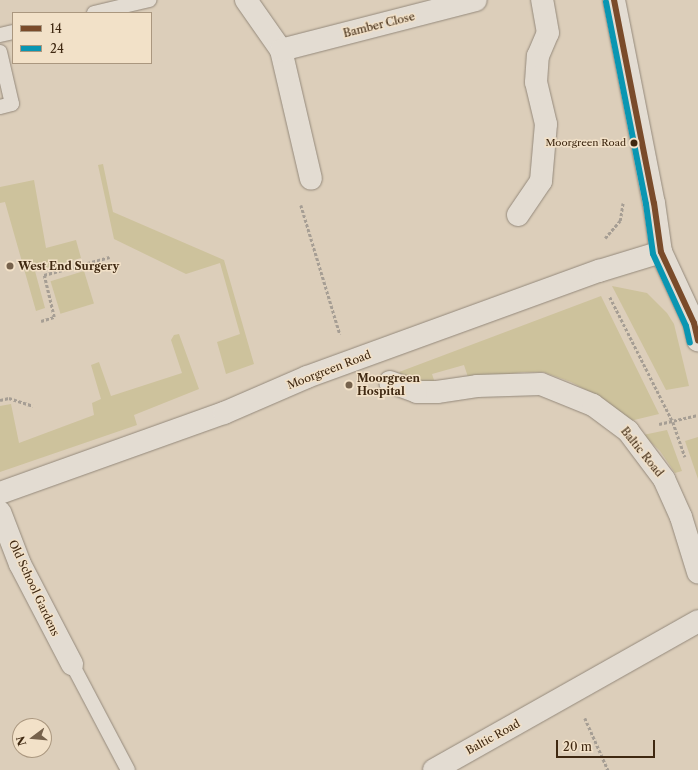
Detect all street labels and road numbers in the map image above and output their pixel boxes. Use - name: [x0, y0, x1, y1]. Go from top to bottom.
- street label: Bamber Close: [342, 10, 416, 40]
- street label: Moorgreen Road: [285, 348, 373, 392]
- street label: Baltic Road: [618, 425, 666, 479]
- street label: Old School Gardens: [6, 538, 62, 638]
- street label: Baltic Road: [464, 717, 522, 757]

